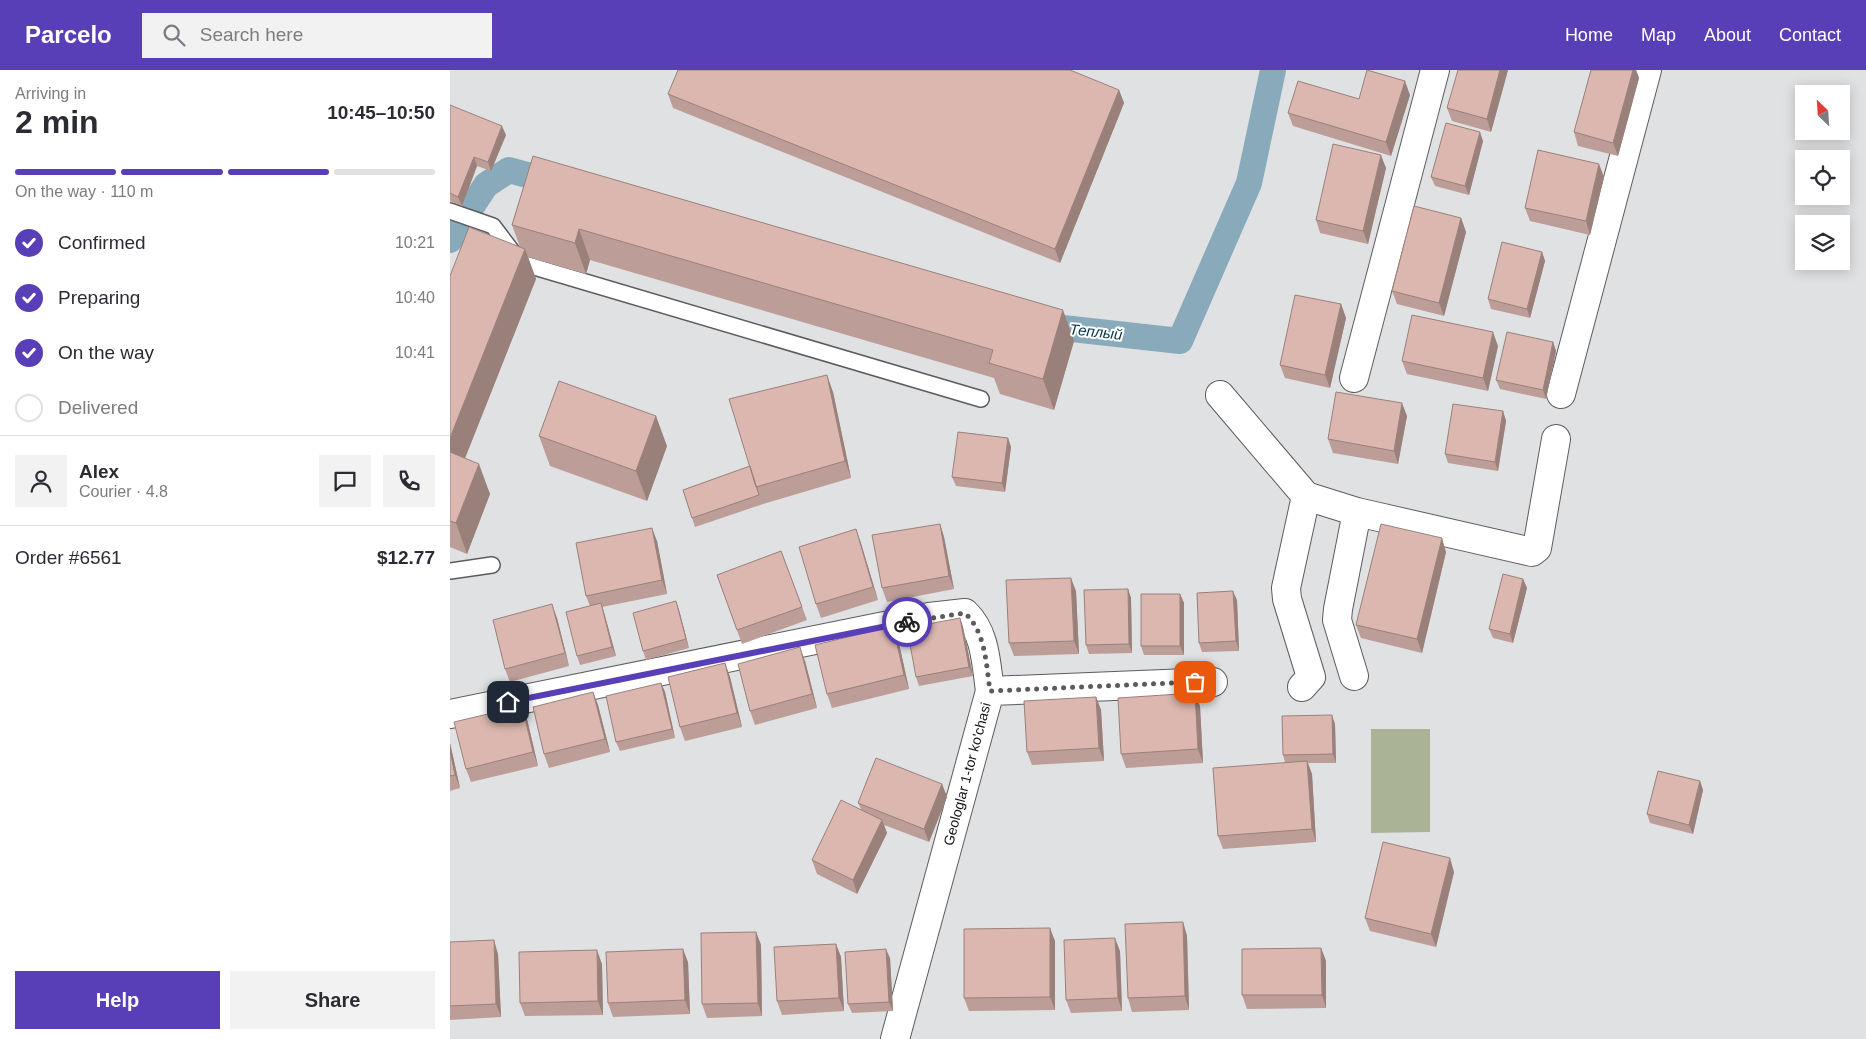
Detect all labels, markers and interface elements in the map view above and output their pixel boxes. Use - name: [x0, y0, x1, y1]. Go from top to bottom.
- search box: [142, 13, 492, 58]
- text: Parcelo: [25, 21, 112, 48]
- icon: search: [160, 21, 188, 49]
- text: Search here: [200, 24, 303, 45]
- text: Home: [1565, 25, 1613, 45]
- text: Map: [1641, 25, 1676, 45]
- text: About: [1704, 25, 1751, 45]
- text: Contact: [1779, 25, 1841, 45]
- text: Arriving in: [15, 85, 86, 102]
- north arrow: [1795, 85, 1850, 140]
- map controls: [1795, 85, 1850, 270]
- text: 10:45–10:50: [327, 102, 435, 123]
- text: 2 min: [15, 104, 99, 140]
- button: locate: [1795, 150, 1850, 205]
- text: On the way · 110 m: [15, 183, 153, 200]
- button: layers: [1795, 215, 1850, 270]
- icon: check: [15, 229, 43, 257]
- text: Confirmed: [58, 232, 146, 253]
- text: 10:21: [395, 234, 435, 251]
- icon: check: [15, 284, 43, 312]
- text: Preparing: [58, 287, 140, 308]
- text: 10:40: [395, 289, 435, 306]
- water label: Теплый: [1069, 320, 1124, 343]
- icon: check: [15, 339, 43, 367]
- text: On the way: [58, 342, 154, 363]
- text: 10:41: [395, 344, 435, 361]
- text: Delivered: [58, 397, 138, 418]
- button: person: [15, 455, 67, 507]
- button: chat: [319, 455, 371, 507]
- button: phone: [383, 455, 435, 507]
- text: Alex: [79, 461, 119, 482]
- text: Courier · 4.8: [79, 483, 168, 500]
- text: Order #6561: [15, 547, 122, 568]
- text: $12.77: [377, 547, 435, 568]
- courier: [882, 597, 932, 647]
- icon: bike: [893, 608, 921, 636]
- pin: [1174, 661, 1216, 703]
- icon: bag: [1181, 668, 1209, 696]
- pin: [487, 681, 529, 723]
- icon: home: [494, 688, 522, 716]
- street label: Geologlar 1-tor ko'chasi: [940, 701, 994, 847]
- button: Help: [15, 971, 220, 1029]
- button: Share: [230, 971, 435, 1029]

